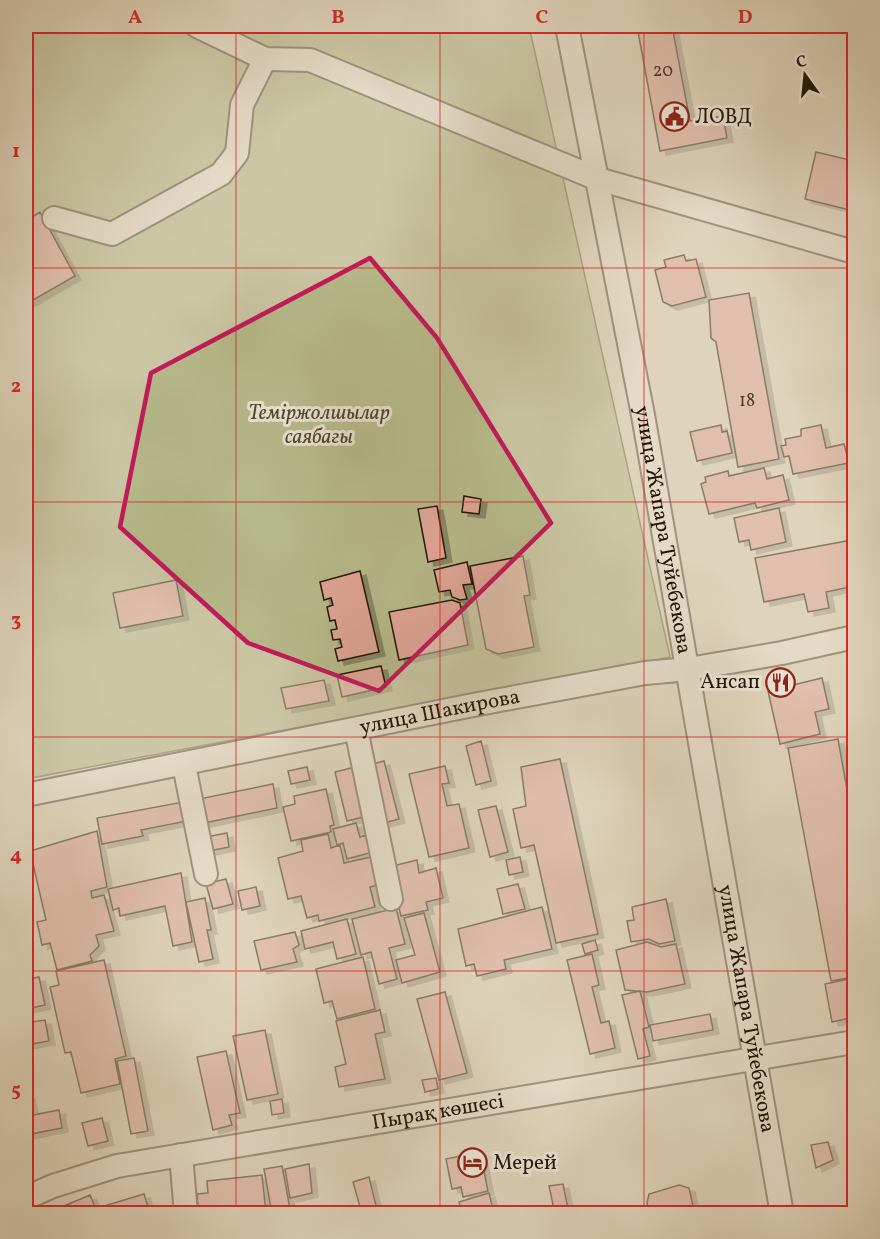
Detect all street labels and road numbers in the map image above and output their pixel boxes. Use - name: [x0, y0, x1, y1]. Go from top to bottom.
- street label: улица Жапара Туйебекова: [627, 403, 699, 656]
- street label: улица Шакирова: [357, 682, 522, 742]
- street label: улица Жапара Туйебекова: [710, 882, 782, 1135]
- street label: Пырақ көшесі: [370, 1087, 506, 1137]

